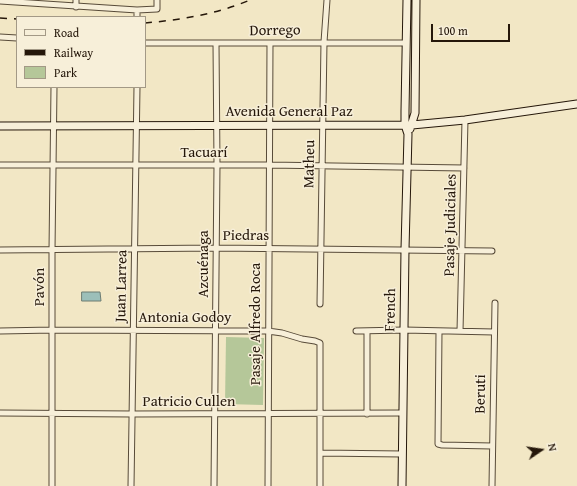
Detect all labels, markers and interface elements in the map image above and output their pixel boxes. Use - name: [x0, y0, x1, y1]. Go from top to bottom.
- legend: [16, 16, 146, 88]
- scale bar: [433, 16, 512, 42]
- street label: Dorrego: [249, 22, 301, 40]
- text: 100 m: [438, 22, 468, 39]
- text: Road: [54, 24, 79, 41]
- text: Railway: [54, 44, 93, 61]
- text: Park: [54, 64, 77, 81]
- street label: Avenida General Paz: [225, 103, 353, 121]
- street label: Matheu: [301, 140, 319, 188]
- street label: Tacuarí: [180, 144, 228, 162]
- street label: Pasaje Judiciales: [441, 173, 461, 277]
- street label: Piedras: [223, 227, 269, 245]
- street label: Azcuénaga: [195, 230, 213, 298]
- street label: Juan Larrea: [112, 250, 132, 322]
- street label: Pasaje Alfredo Roca: [247, 263, 265, 385]
- street label: Pavón: [31, 268, 49, 306]
- street label: French: [382, 288, 400, 332]
- street label: Antonia Godoy: [138, 309, 232, 327]
- street label: Beruti: [472, 374, 490, 414]
- street label: Patricio Cullen: [143, 393, 235, 411]
- north arrow: [521, 430, 561, 470]
- text: N: [544, 442, 561, 453]

